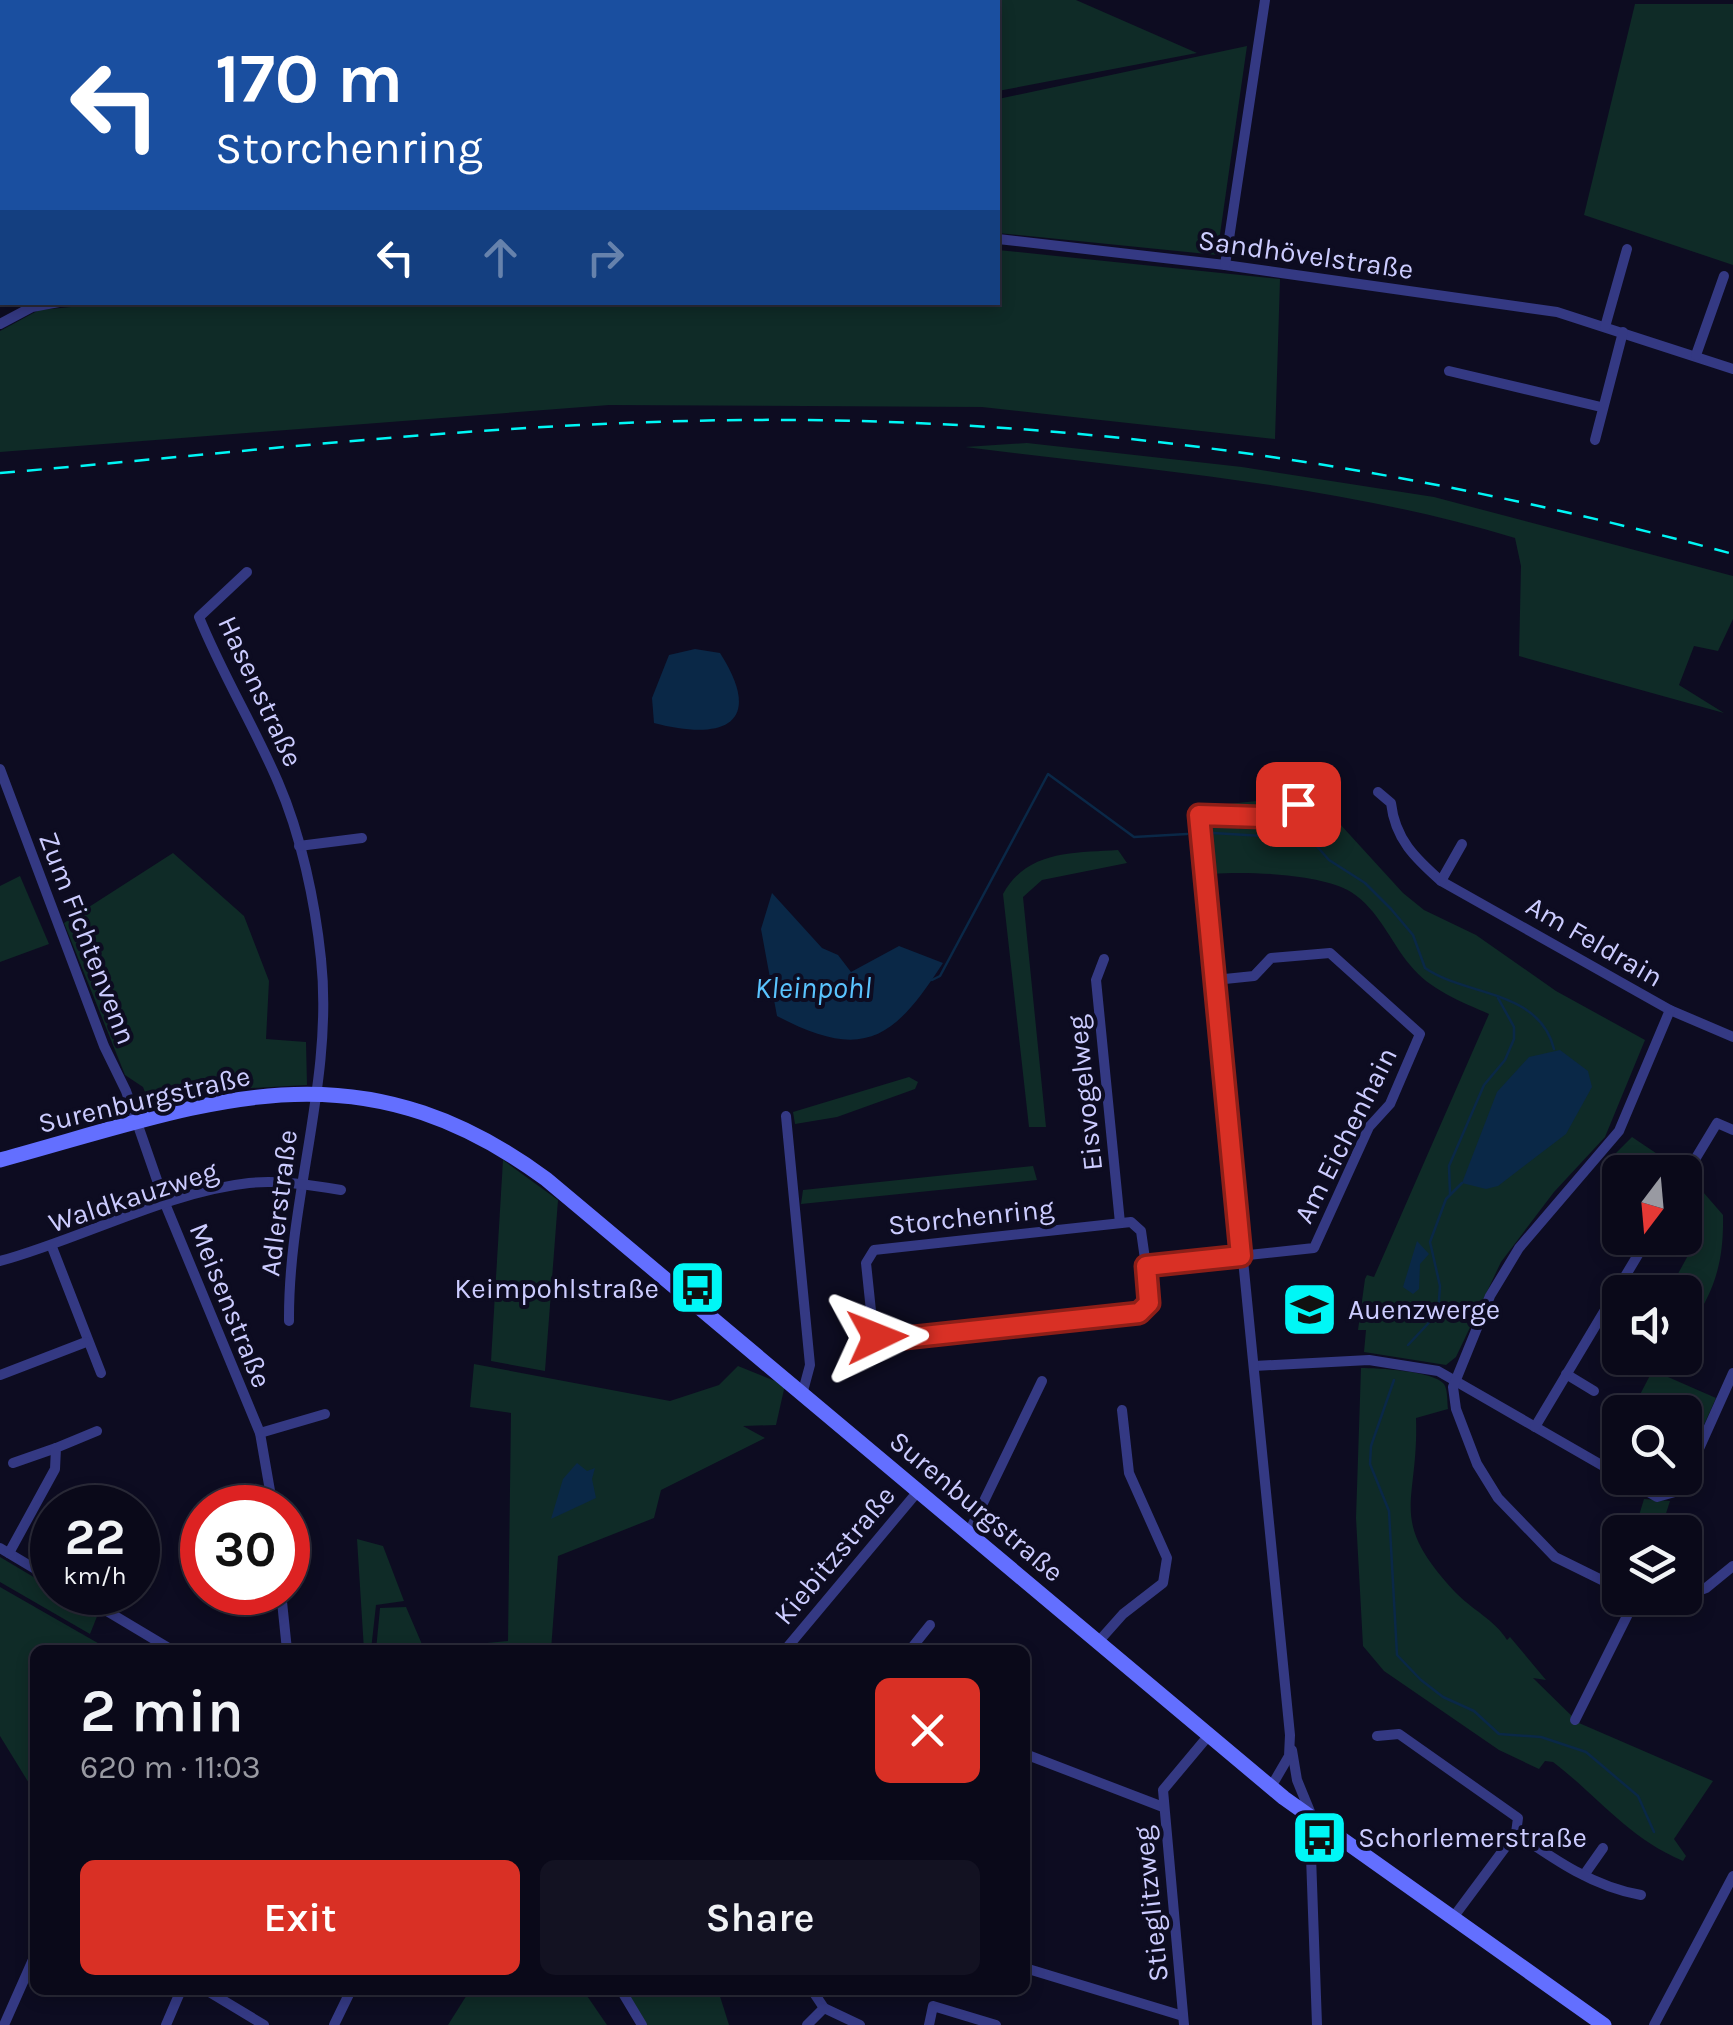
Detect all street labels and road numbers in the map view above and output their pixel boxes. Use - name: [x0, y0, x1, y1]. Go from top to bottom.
- street label: Sandhövelstraße: [1196, 223, 1416, 286]
- street label: Hasenstraße: [211, 611, 310, 772]
- street label: Zum Fichtenvenn: [32, 827, 143, 1049]
- street label: Am Feldrain: [1521, 889, 1669, 994]
- street label: Eisvogelweg: [1060, 1013, 1109, 1173]
- street label: Am Eichenhain: [1287, 1042, 1404, 1229]
- street label: Surenburgstraße: [35, 1059, 253, 1140]
- street label: Adlerstraße: [253, 1128, 304, 1278]
- street label: Waldkauzweg: [44, 1154, 222, 1239]
- street label: Storchenring: [886, 1191, 1056, 1242]
- street label: Meisenstraße: [183, 1218, 279, 1392]
- street label: Surenburgstraße: [883, 1424, 1070, 1589]
- street label: Kiebitzstraße: [767, 1479, 902, 1631]
- street label: Stieglitzweg: [1126, 1824, 1175, 1983]

